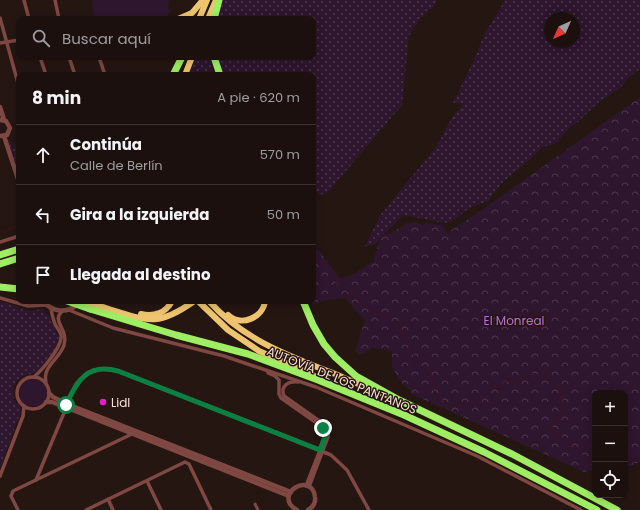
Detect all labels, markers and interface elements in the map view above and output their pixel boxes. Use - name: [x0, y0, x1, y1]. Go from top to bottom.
- north arrow: [544, 12, 580, 48]
- search box: [16, 16, 316, 60]
- icon: search: [30, 27, 52, 49]
- text: Buscar aquí: [62, 28, 151, 49]
- text: 8 min: [32, 86, 81, 110]
- text: A pie · 620 m: [217, 88, 300, 107]
- text: Continúa: [70, 134, 142, 155]
- icon: ahead: [32, 144, 54, 166]
- text: 570 m: [260, 145, 300, 164]
- text: Calle de Berlín: [70, 156, 163, 175]
- icon: left: [32, 204, 54, 226]
- text: Gira a la izquierda: [70, 204, 209, 225]
- text: 50 m: [267, 205, 300, 224]
- icon: arrive: [32, 264, 54, 286]
- text: Llegada al destino: [70, 264, 211, 285]
- park label: El Monreal: [484, 312, 545, 329]
- street label: AUTOVÍA DE LOS PANTANOS: [265, 342, 419, 418]
- map controls: [592, 390, 628, 498]
- button: +: [592, 390, 628, 426]
- place label: Lidl: [111, 394, 130, 411]
- route start: [57, 396, 75, 414]
- marker: Lidl: [98, 397, 108, 407]
- route end: [314, 419, 332, 437]
- button: −: [592, 426, 628, 462]
- button: locate: [592, 462, 628, 498]

